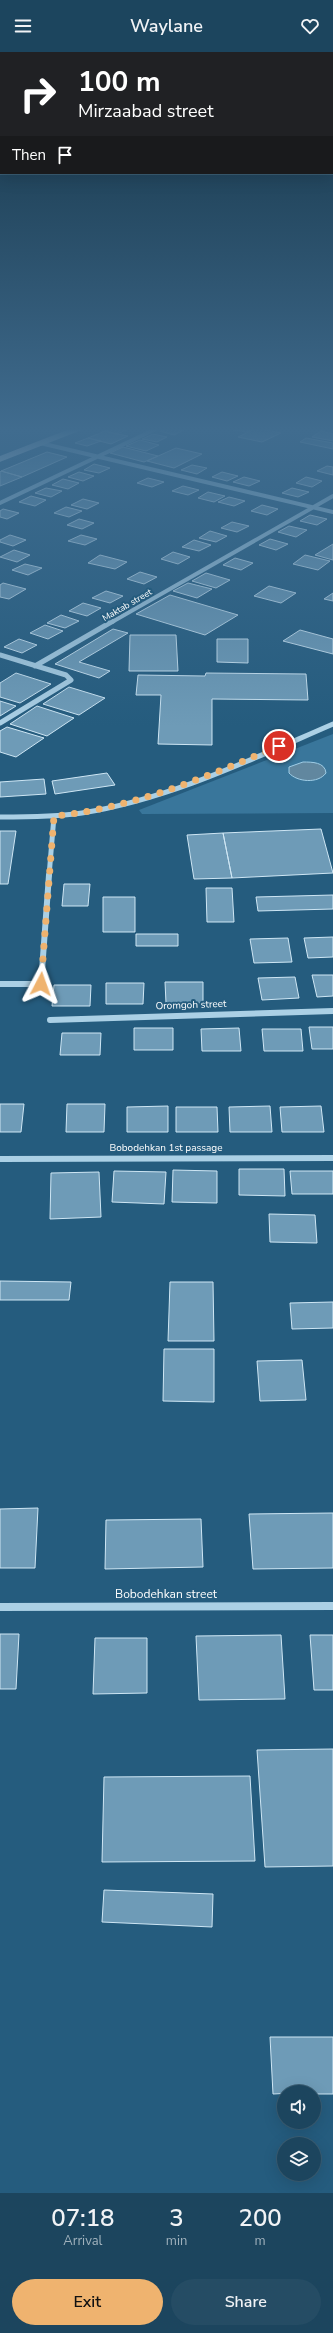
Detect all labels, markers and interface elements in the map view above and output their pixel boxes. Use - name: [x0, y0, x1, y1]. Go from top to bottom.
- text: Waylane: [130, 14, 203, 38]
- icon: menu: [12, 15, 34, 37]
- icon: heart: [299, 15, 321, 37]
- text: 100 m: [78, 63, 161, 101]
- icon: right: [12, 68, 64, 120]
- text: Mirzaаbаd street: [78, 99, 214, 123]
- icon: arrive: [54, 144, 76, 166]
- text: Then: [12, 145, 46, 165]
- street label: Maktab street: [100, 585, 155, 624]
- pin: [262, 729, 296, 763]
- icon: arrive: [268, 735, 290, 757]
- position arrow: [20, 963, 62, 1005]
- street label: Oromgoh street: [155, 997, 227, 1013]
- street label: Bobodehkan 1st passage: [109, 1141, 223, 1155]
- street label: Bobodehkan street: [115, 1586, 218, 1602]
- map controls: [277, 2085, 321, 2181]
- button: sound: [277, 2085, 321, 2129]
- button: layers: [277, 2137, 321, 2181]
- text: 07:18: [51, 2202, 115, 2234]
- text: 3: [169, 2202, 184, 2234]
- text: 200: [239, 2202, 282, 2234]
- text: Arrival: [63, 2232, 102, 2250]
- text: min: [166, 2232, 187, 2250]
- text: m: [255, 2232, 266, 2250]
- button: Exit: [12, 2279, 163, 2325]
- button: Share: [171, 2279, 321, 2325]

